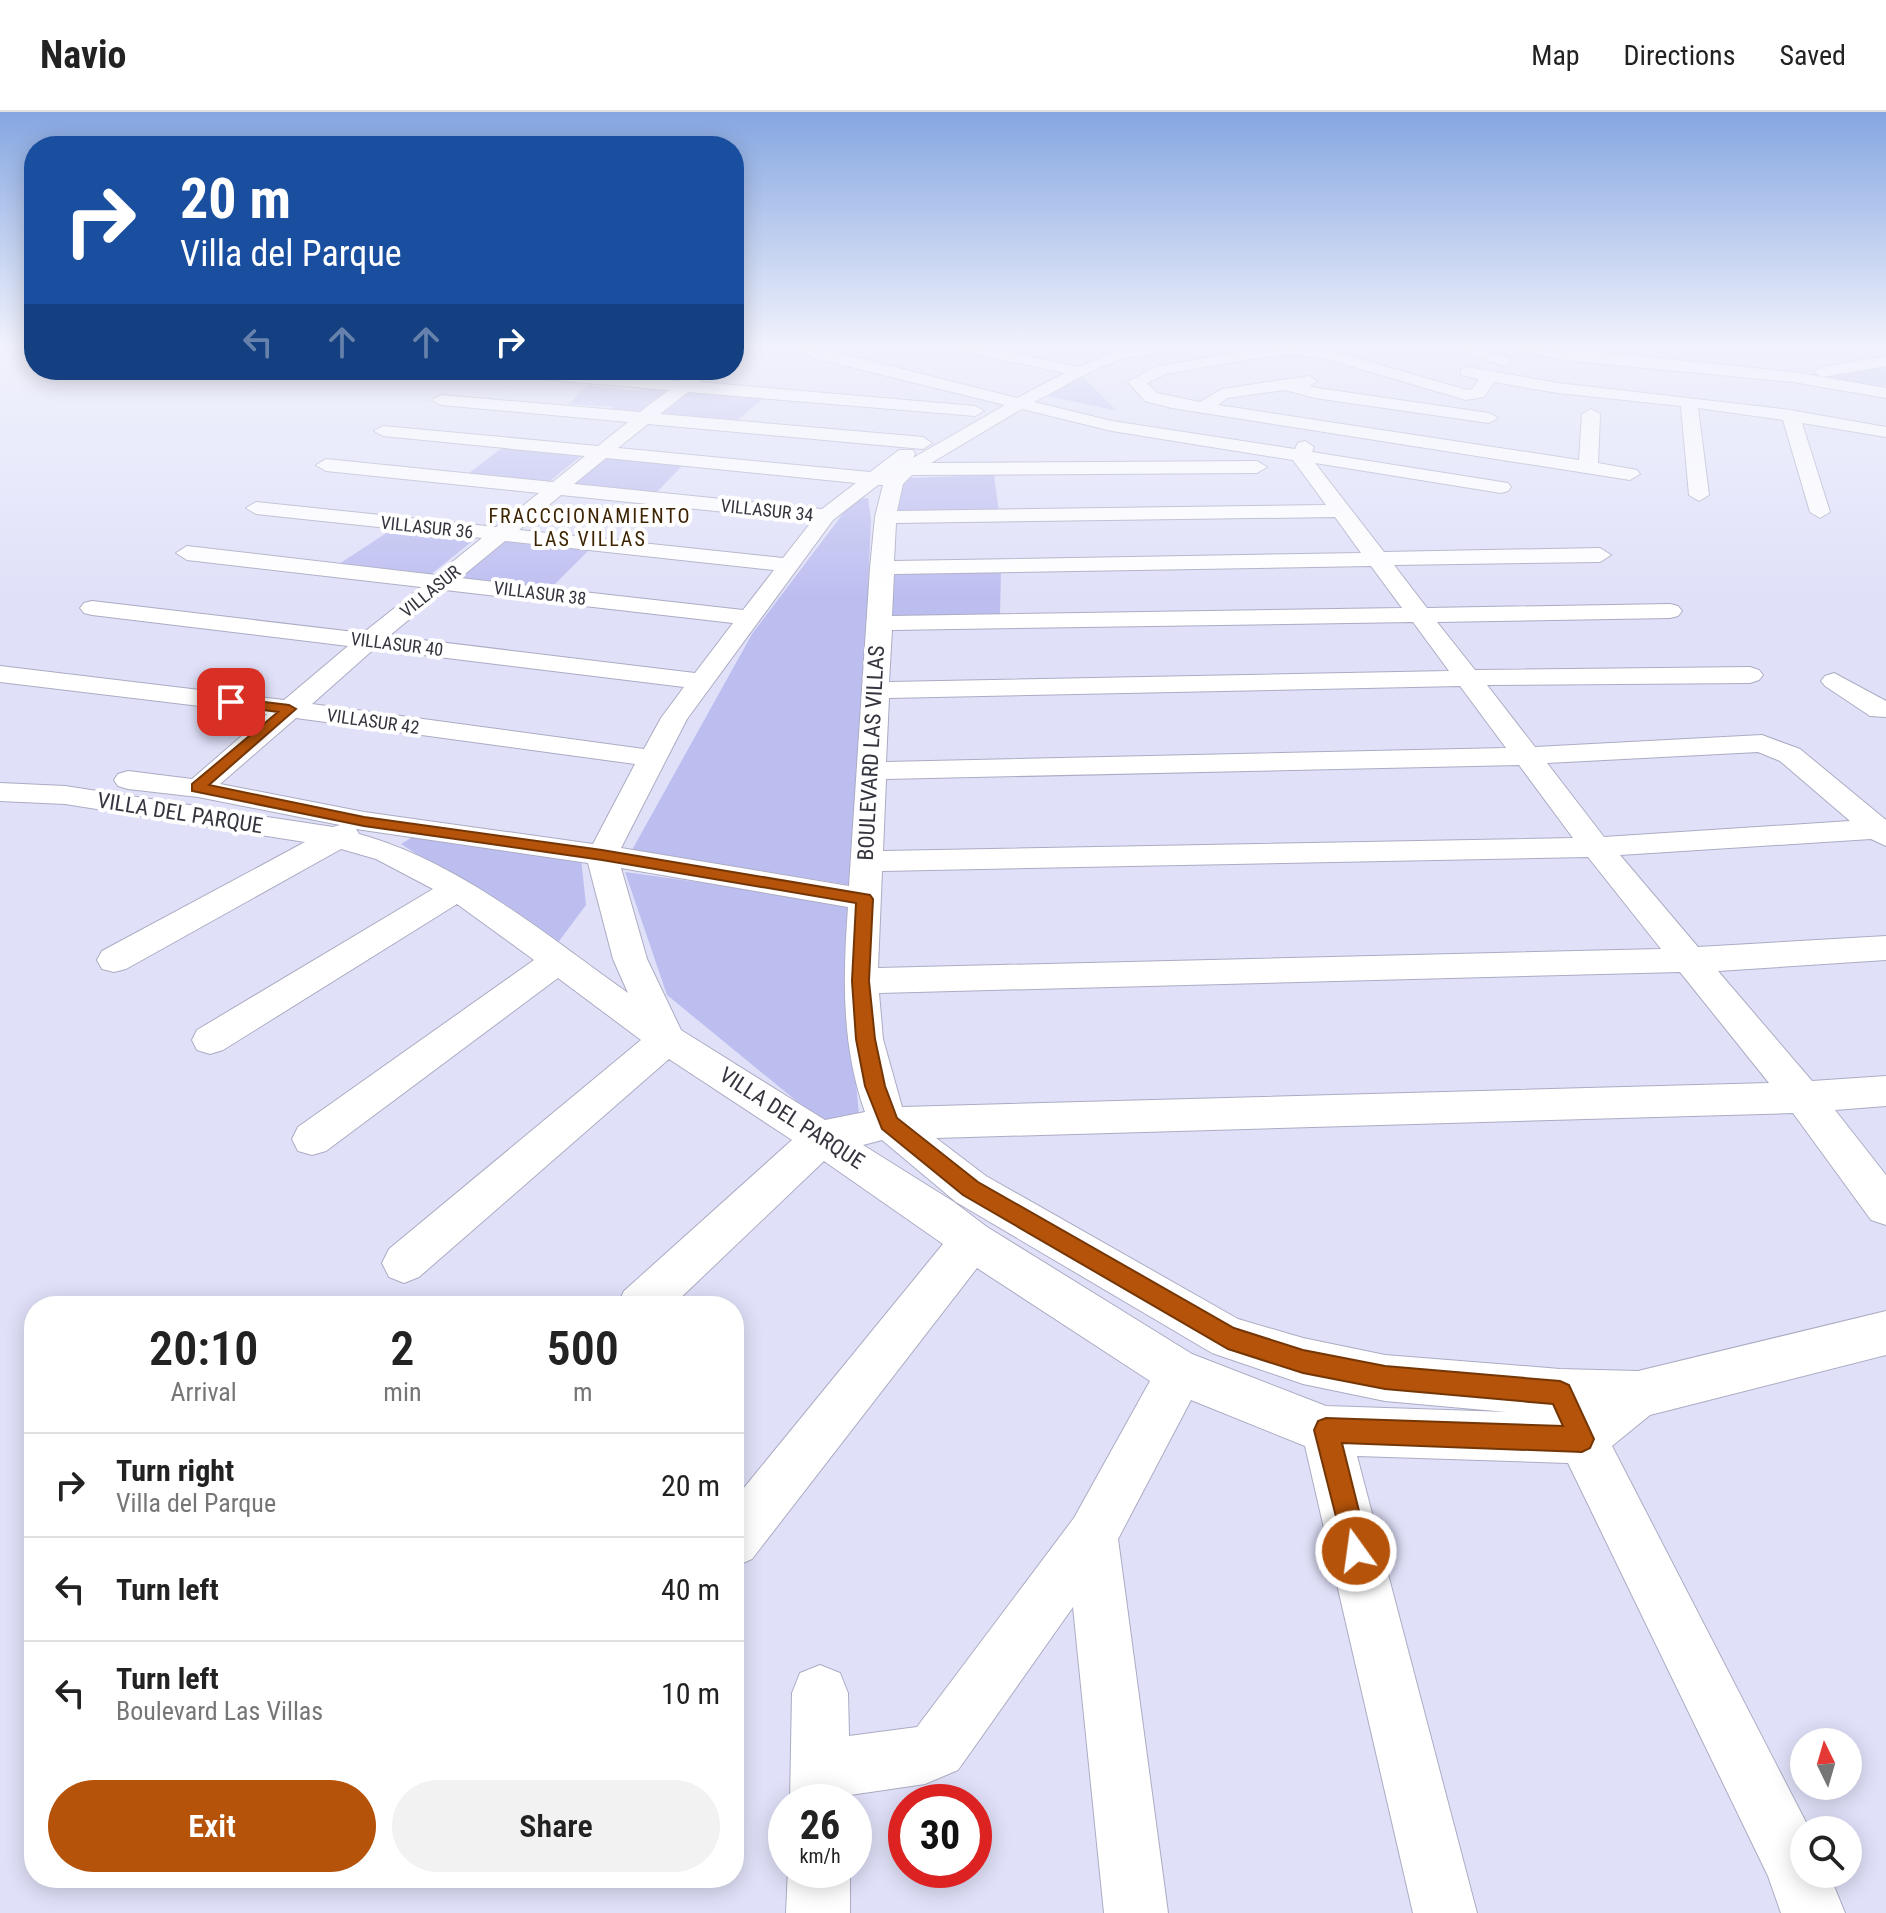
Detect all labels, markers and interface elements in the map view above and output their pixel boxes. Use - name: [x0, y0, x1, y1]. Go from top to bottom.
- text: Navio: [40, 33, 126, 77]
- text: Map: [1531, 39, 1580, 72]
- text: Directions: [1624, 39, 1735, 72]
- text: Saved: [1779, 39, 1846, 72]
- text: 20 m: [180, 166, 291, 232]
- icon: right: [48, 168, 152, 272]
- text: Villa del Parque: [180, 233, 402, 275]
- icon: left: [236, 320, 280, 364]
- icon: ahead: [320, 320, 364, 364]
- icon: ahead: [404, 320, 448, 364]
- icon: right: [488, 320, 532, 364]
- street label: VILLASUR 34: [720, 495, 815, 525]
- district label: FRACCCIONAMIENTO LAS VILLAS: [488, 504, 692, 551]
- street label: VILLASUR 36: [380, 512, 474, 542]
- street label: VILLASUR: [396, 560, 465, 622]
- street label: VILLASUR 38: [492, 577, 588, 609]
- street label: VILLASUR 40: [349, 628, 445, 660]
- street label: BOULEVARD LAS VILLAS: [853, 645, 889, 861]
- pin: [197, 668, 265, 736]
- icon: arrive: [209, 680, 253, 724]
- street label: VILLASUR 42: [325, 704, 421, 738]
- street label: VILLA DEL PARQUE: [95, 788, 265, 838]
- street label: VILLA DEL PARQUE: [715, 1062, 869, 1174]
- text: 20:10: [149, 1320, 258, 1377]
- text: 2: [390, 1320, 414, 1377]
- text: 500: [547, 1320, 619, 1377]
- text: Arrival: [171, 1377, 237, 1407]
- text: min: [383, 1377, 421, 1407]
- text: m: [573, 1377, 593, 1407]
- text: Turn right: [116, 1453, 234, 1488]
- icon: right: [48, 1463, 92, 1507]
- text: 20 m: [661, 1468, 720, 1503]
- text: Villa del Parque: [116, 1488, 276, 1518]
- position arrow: [1314, 1509, 1398, 1593]
- icon: left: [48, 1567, 92, 1611]
- text: Turn left: [116, 1572, 219, 1607]
- text: 40 m: [661, 1572, 720, 1607]
- text: Turn left: [116, 1661, 219, 1696]
- icon: left: [48, 1671, 92, 1715]
- text: 10 m: [661, 1676, 720, 1711]
- text: Boulevard Las Villas: [116, 1696, 323, 1726]
- north arrow: [1790, 1728, 1862, 1800]
- map controls: [1790, 1728, 1862, 1888]
- button: Exit: [48, 1780, 376, 1872]
- button: Share: [392, 1780, 720, 1872]
- speed limit sign: 30: [888, 1784, 992, 1888]
- text: 26: [800, 1802, 840, 1849]
- button: search: [1790, 1816, 1862, 1888]
- text: km/h: [799, 1844, 841, 1868]

